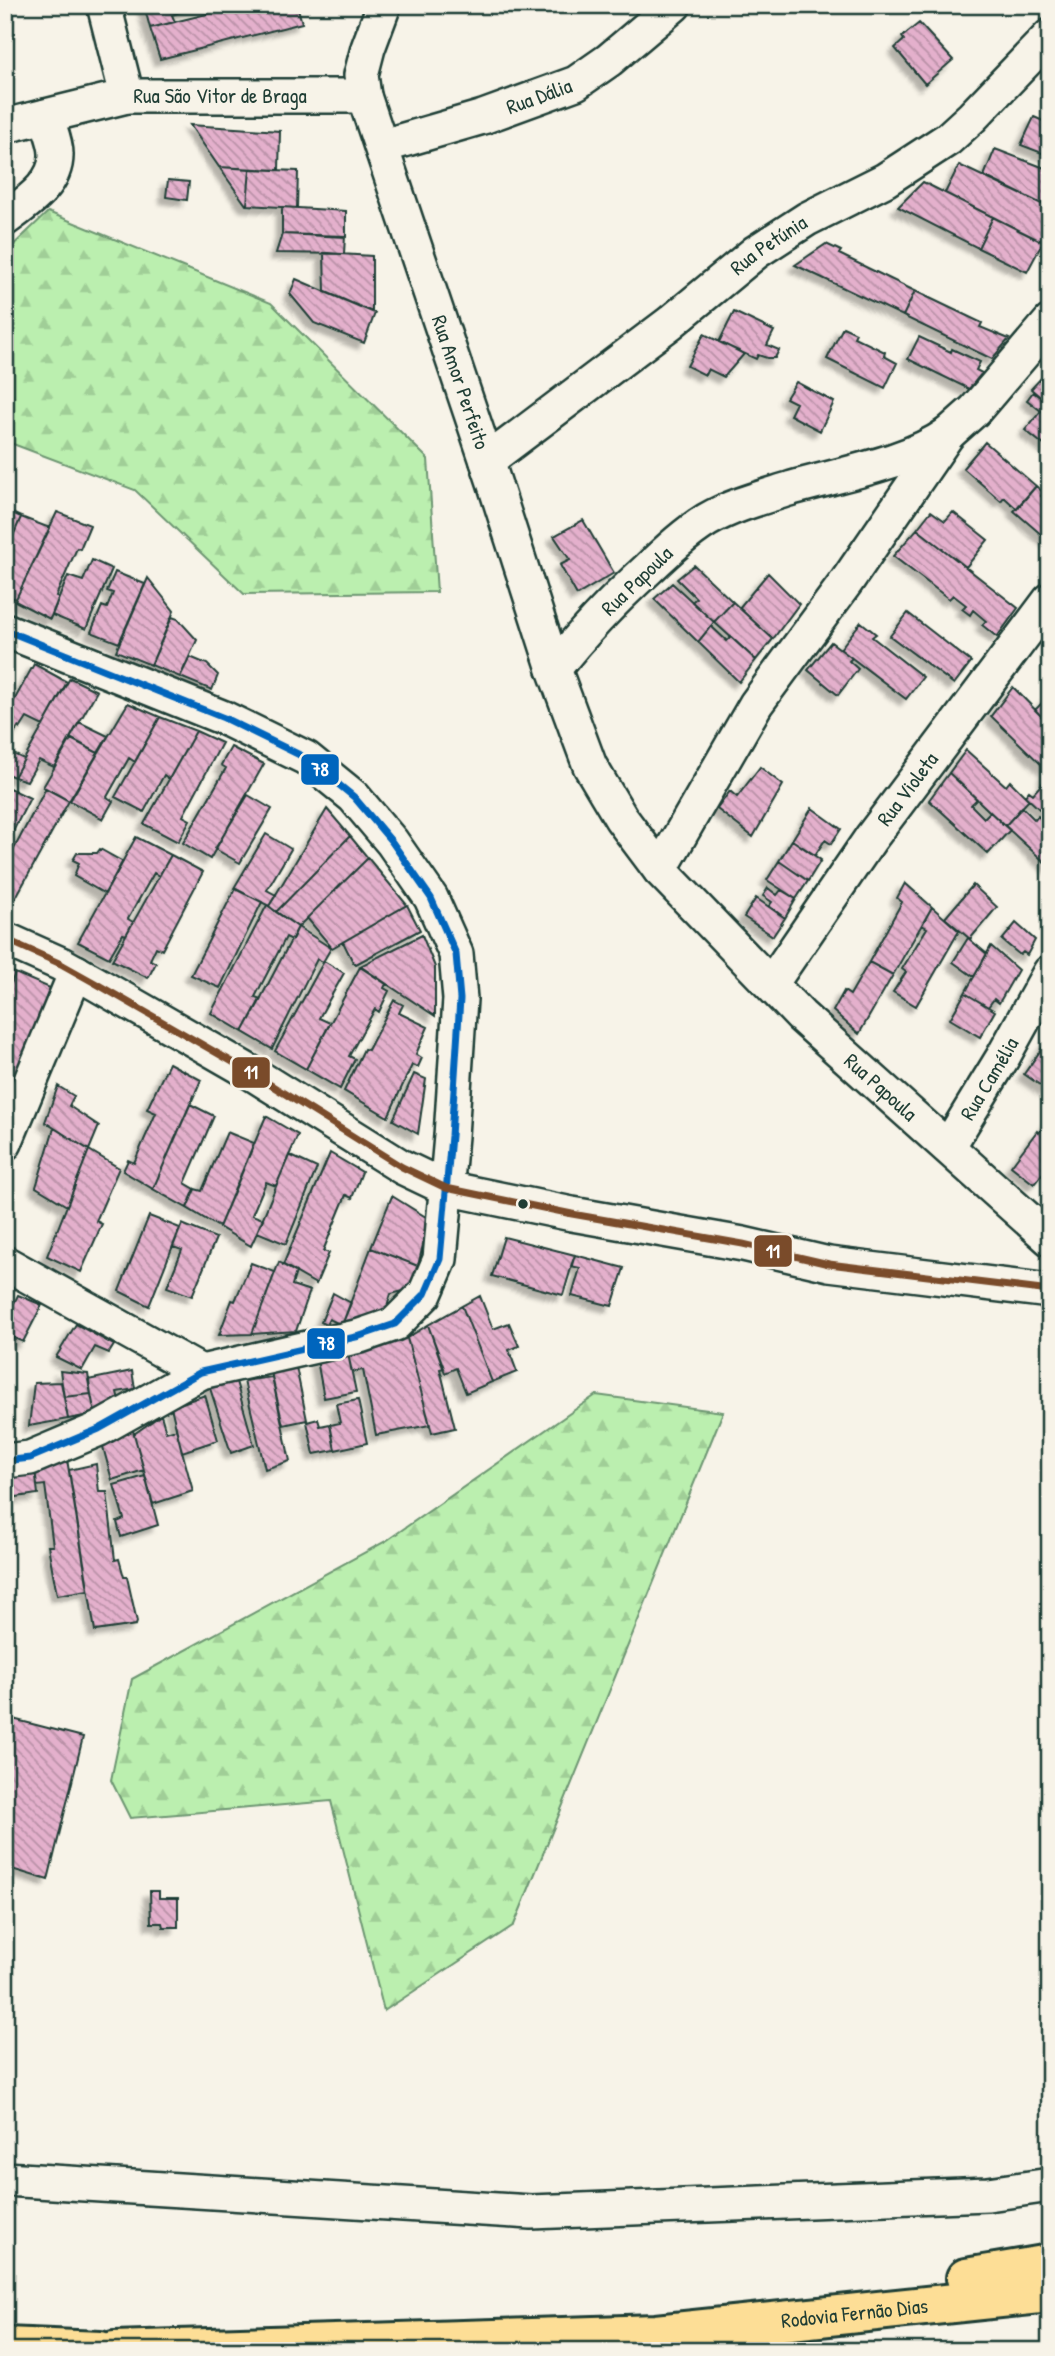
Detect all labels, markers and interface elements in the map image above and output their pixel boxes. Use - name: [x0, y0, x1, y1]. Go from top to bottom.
- street label: Rua Dália: [502, 71, 576, 121]
- street label: Rua São Vitor de Braga: [133, 81, 307, 110]
- street label: Rua Petúnia: [724, 208, 812, 282]
- street label: Rua Amor Perfeito: [425, 311, 497, 453]
- street label: Rua Papoula: [595, 539, 679, 622]
- street label: Rua Violeta: [870, 746, 945, 832]
- line badge: 78: [300, 753, 340, 786]
- text: 78: [310, 756, 329, 782]
- street label: Rua Camélia: [953, 1032, 1025, 1125]
- street label: Rua Papoula: [838, 1046, 924, 1127]
- line badge: 11: [231, 1056, 271, 1089]
- text: 11: [244, 1059, 258, 1085]
- unlabelled marker: [516, 1197, 530, 1211]
- line badge: 11: [753, 1234, 793, 1268]
- text: 11: [766, 1238, 780, 1264]
- line badge: 78: [306, 1327, 346, 1360]
- text: 78: [316, 1330, 335, 1356]
- street label: Rodovia Fernão Dias: [780, 2291, 929, 2335]

